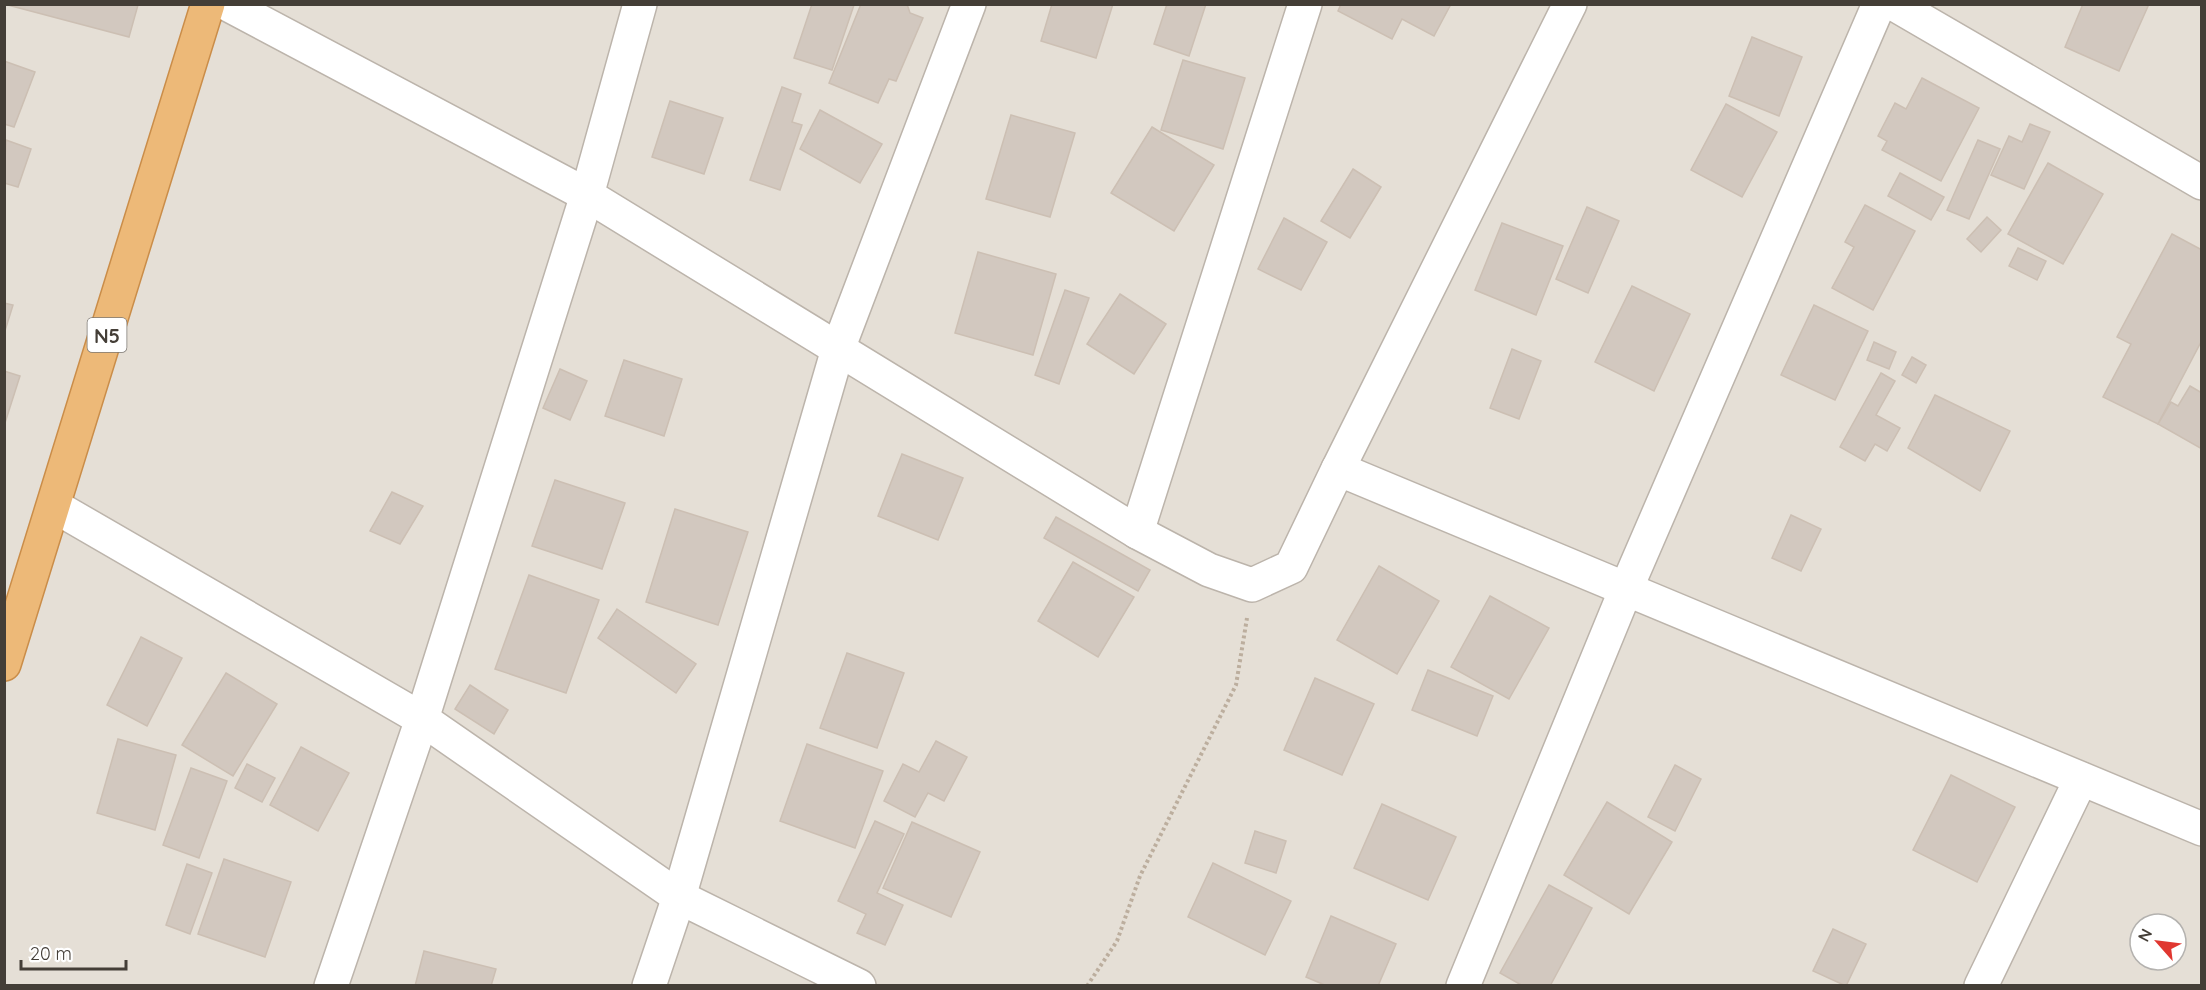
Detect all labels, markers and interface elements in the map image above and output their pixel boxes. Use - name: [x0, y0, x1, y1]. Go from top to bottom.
- road number: N5: [88, 318, 126, 352]
- north arrow: [2128, 912, 2188, 972]
- text: N: [2133, 925, 2156, 945]
- scale bar: [21, 933, 126, 971]
- text: 20 m: [30, 942, 72, 965]

